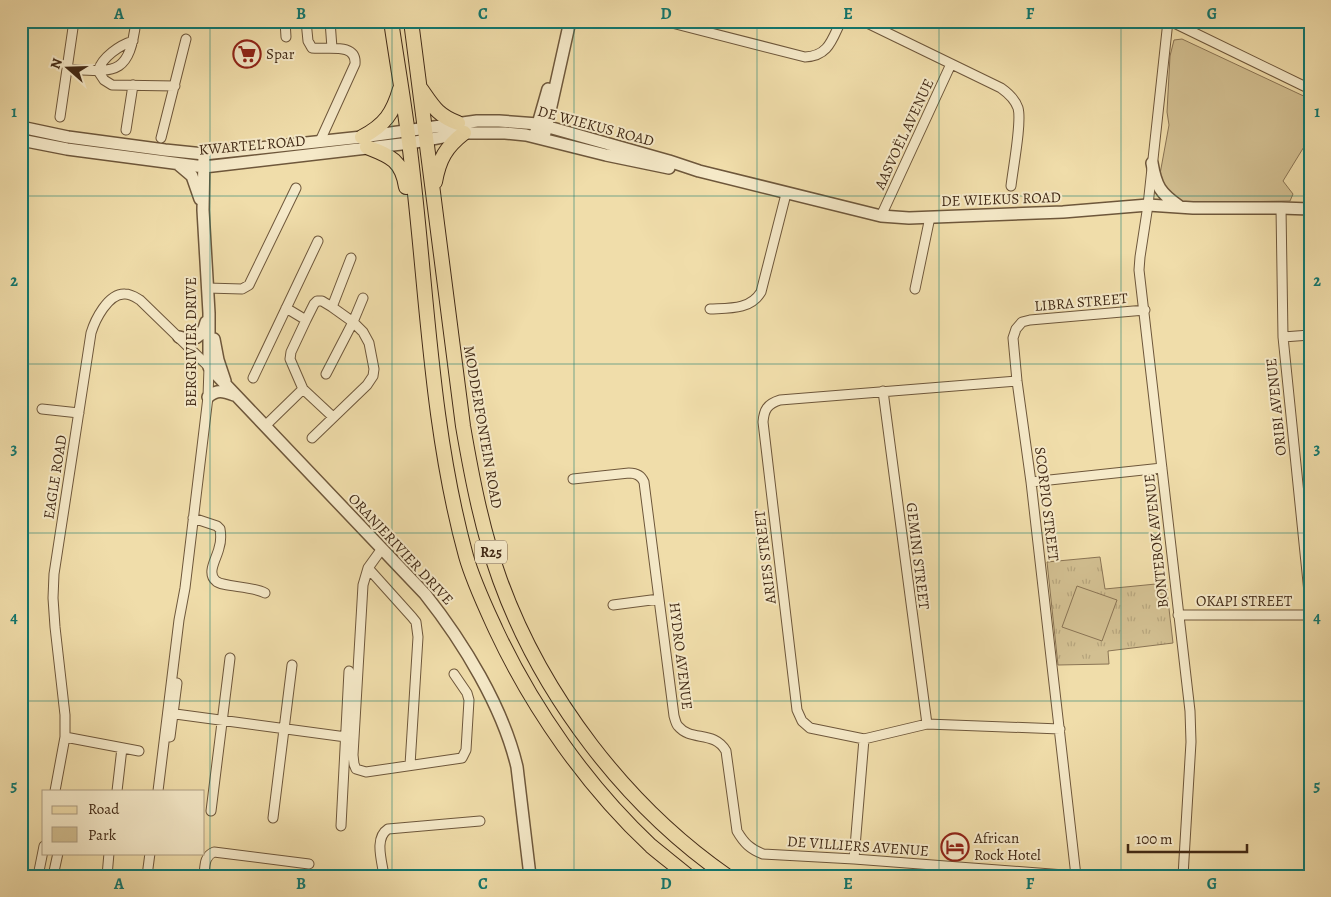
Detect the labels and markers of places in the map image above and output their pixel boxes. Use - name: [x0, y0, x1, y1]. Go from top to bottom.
- supermarket icon: Spar: [232, 39, 262, 69]
- place label: Spar: [266, 44, 295, 64]
- place label: African Rock Hotel: [973, 828, 1041, 865]
- hotel icon: African Rock Hotel: [940, 832, 970, 862]

